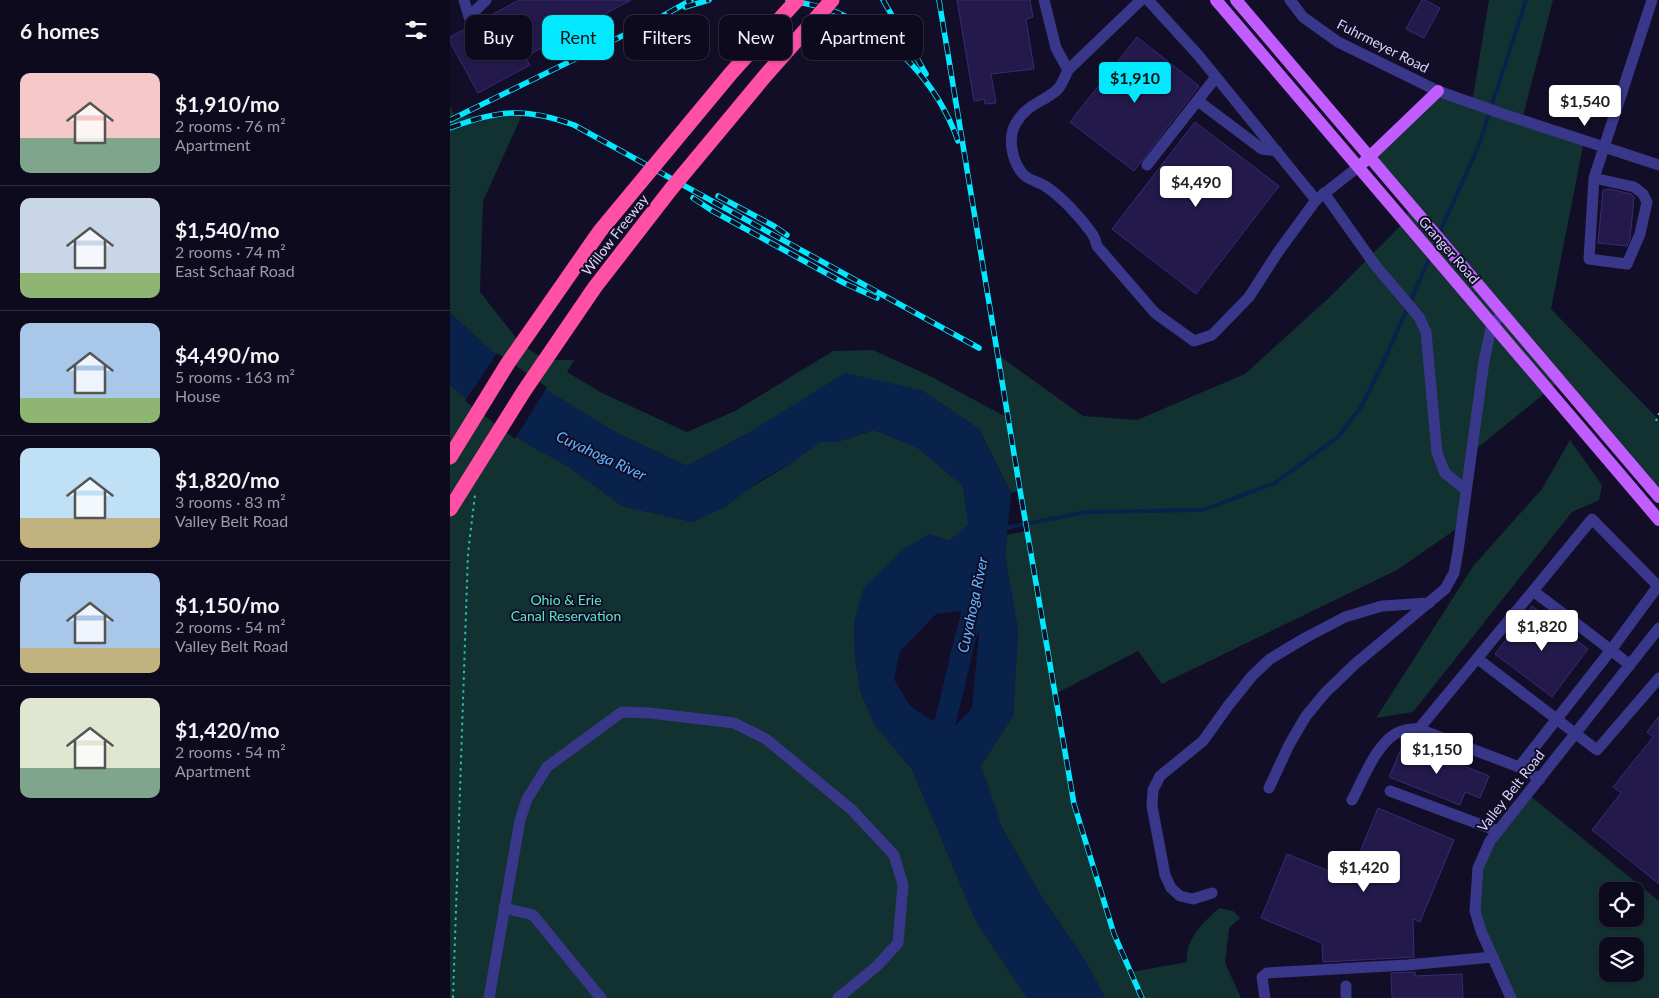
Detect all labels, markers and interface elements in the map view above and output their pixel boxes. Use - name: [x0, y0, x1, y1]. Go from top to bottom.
- chip: Buy: [465, 15, 532, 60]
- chip: Rent: [542, 15, 614, 60]
- chip: Filters: [624, 15, 709, 60]
- chip: New: [719, 15, 792, 60]
- chip: Apartment: [802, 15, 923, 60]
- street label: Fuhrmeyer Road: [1335, 15, 1432, 76]
- icon: filters: [402, 16, 430, 44]
- text: 6 homes: [20, 18, 99, 43]
- pin: $1,910: [1094, 62, 1176, 104]
- text: $1,910: [1110, 68, 1160, 87]
- pin: $1,540: [1544, 84, 1626, 127]
- text: $1,910/mo: [175, 91, 280, 116]
- text: $1,540: [1560, 91, 1610, 110]
- icon: home: [60, 93, 120, 153]
- text: 2 rooms · 76 m²: [175, 116, 286, 135]
- text: Apartment: [175, 135, 250, 154]
- pin: $4,490: [1155, 166, 1237, 208]
- text: $4,490: [1171, 172, 1221, 191]
- street label: Willow Freeway: [578, 190, 652, 279]
- street label: Granger Road: [1415, 212, 1483, 287]
- text: $1,540/mo: [175, 217, 280, 242]
- icon: home: [60, 218, 120, 278]
- text: 2 rooms · 74 m²: [175, 242, 286, 261]
- text: East Schaaf Road: [175, 261, 295, 280]
- text: $4,490/mo: [175, 342, 280, 367]
- icon: home: [60, 343, 120, 403]
- text: 5 rooms · 163 m²: [175, 367, 295, 386]
- text: House: [175, 386, 220, 405]
- water label: Cuyahoga River: [554, 426, 650, 484]
- text: $1,820/mo: [175, 467, 280, 492]
- icon: home: [60, 468, 120, 528]
- text: 3 rooms · 83 m²: [175, 492, 286, 511]
- text: Valley Belt Road: [175, 511, 288, 530]
- water label: Cuyahoga River: [953, 555, 991, 654]
- park label: Ohio & Erie Canal Reservation: [511, 591, 621, 624]
- text: $1,150/mo: [175, 592, 280, 617]
- icon: home: [60, 593, 120, 653]
- pin: $1,820: [1501, 610, 1583, 652]
- text: $1,820: [1517, 616, 1567, 635]
- text: 2 rooms · 54 m²: [175, 617, 286, 636]
- text: Valley Belt Road: [175, 636, 288, 655]
- text: $1,420/mo: [175, 717, 280, 742]
- icon: home: [60, 718, 120, 778]
- pin: $1,150: [1396, 732, 1478, 775]
- text: $1,150: [1412, 739, 1462, 758]
- text: 2 rooms · 54 m²: [175, 742, 286, 761]
- street label: Valley Belt Road: [1473, 746, 1548, 835]
- text: Apartment: [175, 761, 250, 780]
- pin: $1,420: [1323, 850, 1405, 893]
- text: $1,420: [1339, 857, 1389, 876]
- map controls: [1599, 882, 1644, 982]
- button: locate: [1599, 882, 1644, 927]
- button: layers: [1599, 937, 1644, 982]

